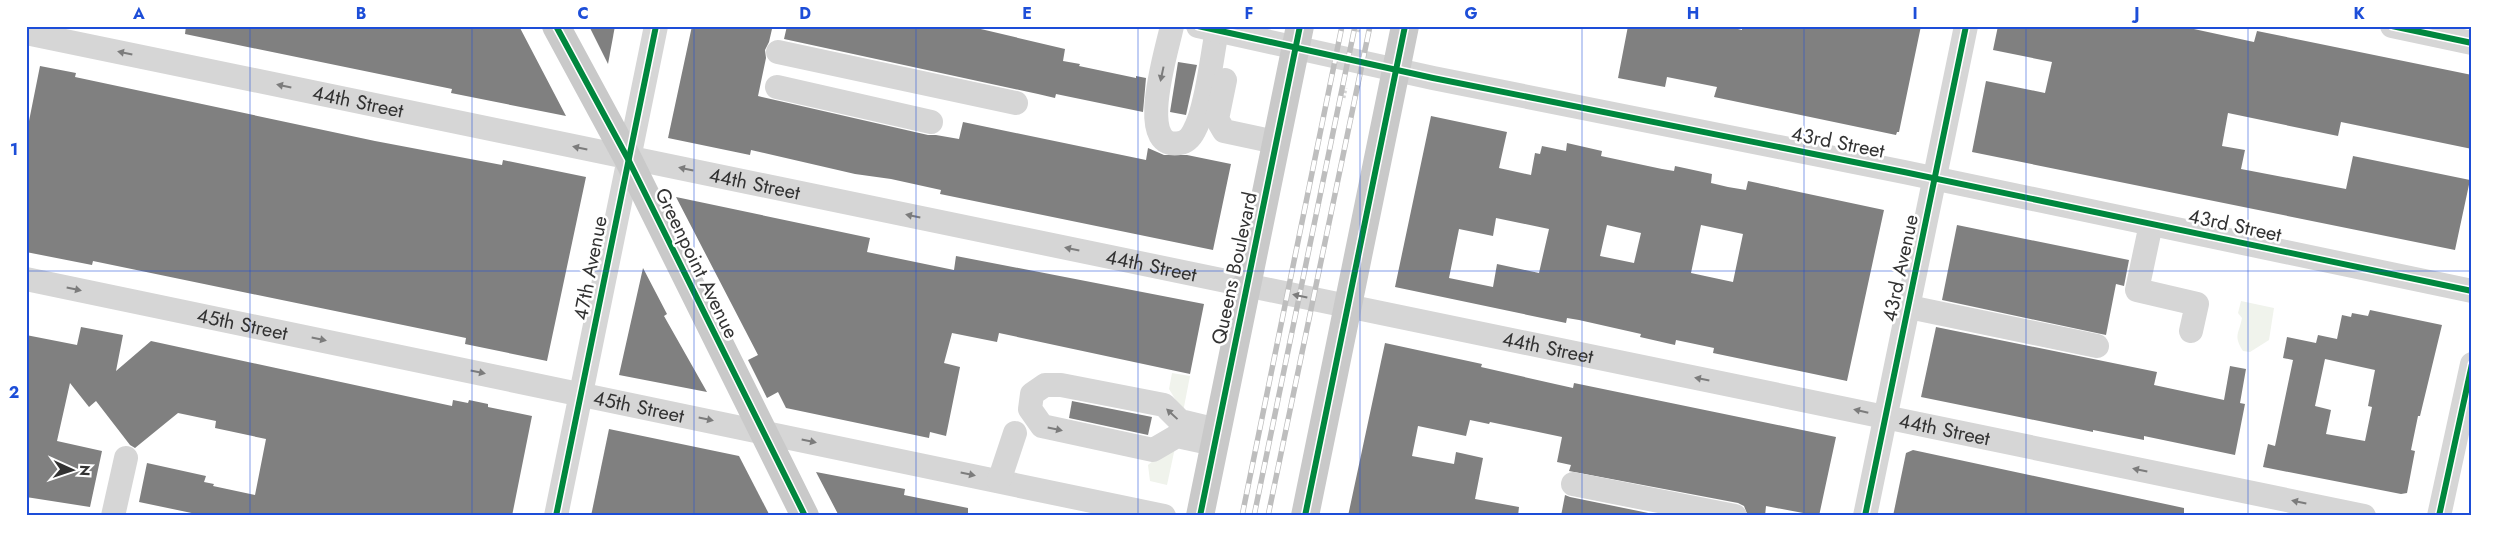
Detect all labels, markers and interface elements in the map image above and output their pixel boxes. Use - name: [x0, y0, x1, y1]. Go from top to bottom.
- text: A: [132, 2, 145, 25]
- text: B: [356, 2, 366, 25]
- text: C: [577, 2, 589, 25]
- text: D: [799, 2, 811, 25]
- text: E: [1022, 2, 1032, 25]
- text: F: [1245, 2, 1253, 25]
- text: G: [1464, 2, 1478, 25]
- text: H: [1687, 2, 1699, 25]
- text: I: [1912, 2, 1918, 25]
- text: J: [2131, 2, 2140, 25]
- text: K: [2353, 2, 2365, 25]
- one-way arrow: [117, 49, 133, 57]
- one-way arrow: [1158, 66, 1166, 82]
- street label: 44th Street: [310, 79, 406, 126]
- one-way arrow: [277, 82, 292, 90]
- street label: 43rd Street: [1789, 119, 1887, 166]
- text: 1: [10, 138, 18, 161]
- one-way arrow: [572, 144, 588, 152]
- street label: 44th Street: [706, 160, 803, 208]
- one-way arrow: [677, 165, 693, 173]
- street label: Greenpoint Avenue: [648, 183, 746, 343]
- street label: Queens Boulevard: [1204, 189, 1265, 347]
- street label: 43rd Street: [2186, 201, 2284, 250]
- one-way arrow: [906, 212, 921, 220]
- street label: 43rd Avenue: [1875, 212, 1926, 324]
- street label: 47th Avenue: [566, 213, 615, 323]
- street label: 44th Street: [1103, 242, 1200, 290]
- one-way arrow: [1065, 245, 1080, 253]
- one-way arrow: [66, 285, 82, 293]
- one-way arrow: [1293, 292, 1308, 300]
- street label: 45th Street: [194, 301, 290, 348]
- street label: 44th Street: [1500, 324, 1596, 371]
- one-way arrow: [311, 335, 326, 343]
- one-way arrow: [470, 368, 486, 376]
- one-way arrow: [1694, 375, 1709, 383]
- text: 2: [9, 381, 19, 404]
- street label: 45th Street: [591, 384, 687, 431]
- street label: 44th Street: [1896, 406, 1993, 453]
- one-way arrow: [1853, 407, 1869, 415]
- one-way arrow: [1167, 408, 1179, 420]
- one-way arrow: [698, 415, 713, 423]
- one-way arrow: [1048, 425, 1063, 433]
- one-way arrow: [802, 437, 817, 445]
- north arrow: [48, 444, 98, 494]
- text: N: [75, 465, 95, 477]
- one-way arrow: [2132, 465, 2148, 473]
- one-way arrow: [961, 471, 977, 479]
- one-way arrow: [2291, 498, 2307, 506]

